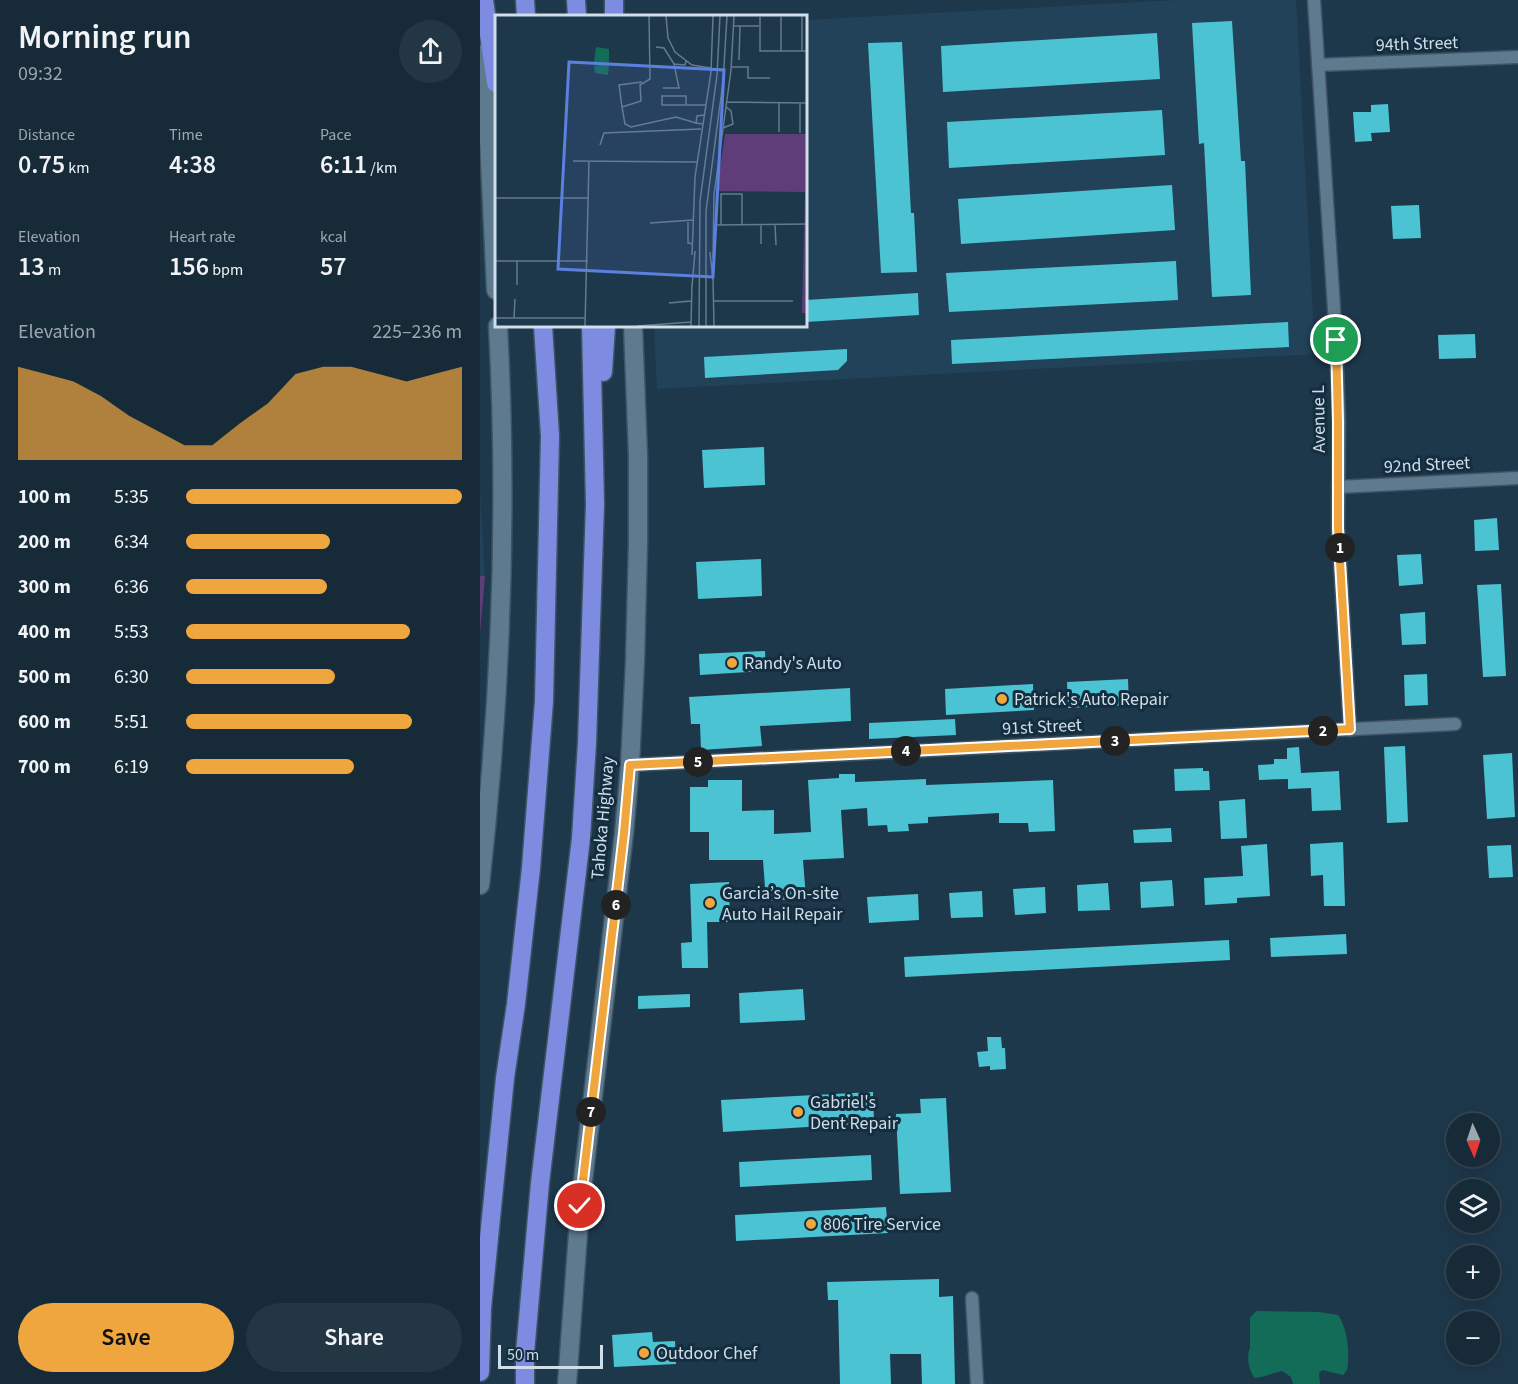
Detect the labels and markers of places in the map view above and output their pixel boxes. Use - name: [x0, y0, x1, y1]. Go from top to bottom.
- pin: [1310, 314, 1361, 365]
- pin: 1: [1325, 533, 1355, 563]
- place label: Randy's Auto: [744, 651, 842, 676]
- marker: Randy's Auto: [725, 656, 739, 670]
- place label: Patrick's Auto Repair: [1014, 687, 1169, 712]
- marker: Patrick's Auto Repair: [995, 692, 1009, 706]
- pin: 2: [1308, 716, 1338, 746]
- pin: 3: [1100, 726, 1130, 756]
- pin: 4: [891, 736, 921, 766]
- pin: 5: [683, 747, 713, 777]
- place label: Garcia’s On-site Auto Hail Repair: [722, 881, 843, 927]
- pin: 6: [601, 890, 631, 920]
- marker: Garcia’s On-site Auto Hail Repair: [703, 896, 717, 910]
- place label: Gabriel's Dent Repair: [810, 1090, 899, 1136]
- pin: 7: [576, 1097, 606, 1127]
- marker: Gabriel's Dent Repair: [791, 1105, 805, 1119]
- pin: [554, 1180, 605, 1231]
- place label: 806 Tire Service: [823, 1212, 941, 1237]
- marker: 806 Tire Service: [804, 1217, 818, 1231]
- place label: Outdoor Chef: [656, 1341, 758, 1366]
- marker: Outdoor Chef: [637, 1346, 651, 1360]

